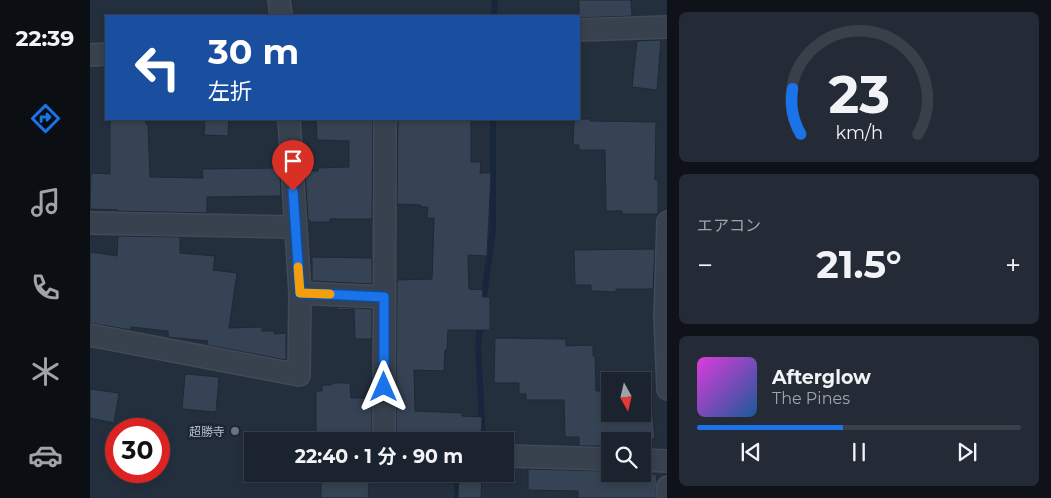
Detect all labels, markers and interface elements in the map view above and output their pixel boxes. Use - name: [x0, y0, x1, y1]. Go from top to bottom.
- text: 22:39: [16, 25, 74, 52]
- text: 30 m: [208, 30, 299, 73]
- icon: left: [125, 35, 190, 100]
- text: 23: [828, 63, 890, 126]
- text: 左折: [208, 78, 252, 105]
- icon: directions: [28, 101, 63, 136]
- text: km/h: [835, 122, 883, 143]
- pin: [272, 140, 314, 191]
- icon: arrive: [279, 147, 307, 175]
- icon: music: [28, 185, 63, 220]
- text: エアコン: [697, 216, 761, 235]
- text: 21.5°: [816, 241, 902, 288]
- text: −: [697, 248, 713, 282]
- text: +: [1005, 248, 1021, 282]
- icon: phone: [28, 270, 63, 305]
- icon: climate: [28, 354, 63, 389]
- position arrow: [357, 360, 409, 412]
- text: Afterglow: [772, 366, 871, 389]
- north arrow: [601, 372, 651, 422]
- map controls: [601, 372, 651, 482]
- text: The Pines: [772, 389, 850, 408]
- speed limit sign: 30: [105, 418, 170, 483]
- place label: 超勝寺: [189, 424, 225, 439]
- marker: 超勝寺: [229, 425, 241, 437]
- button: search: [601, 432, 651, 482]
- icon: car: [28, 438, 63, 473]
- icon: previous: [737, 438, 765, 466]
- icon: pause: [845, 438, 873, 466]
- icon: next: [953, 438, 981, 466]
- text: 22:40 · 1 分 · 90 m: [295, 445, 463, 468]

